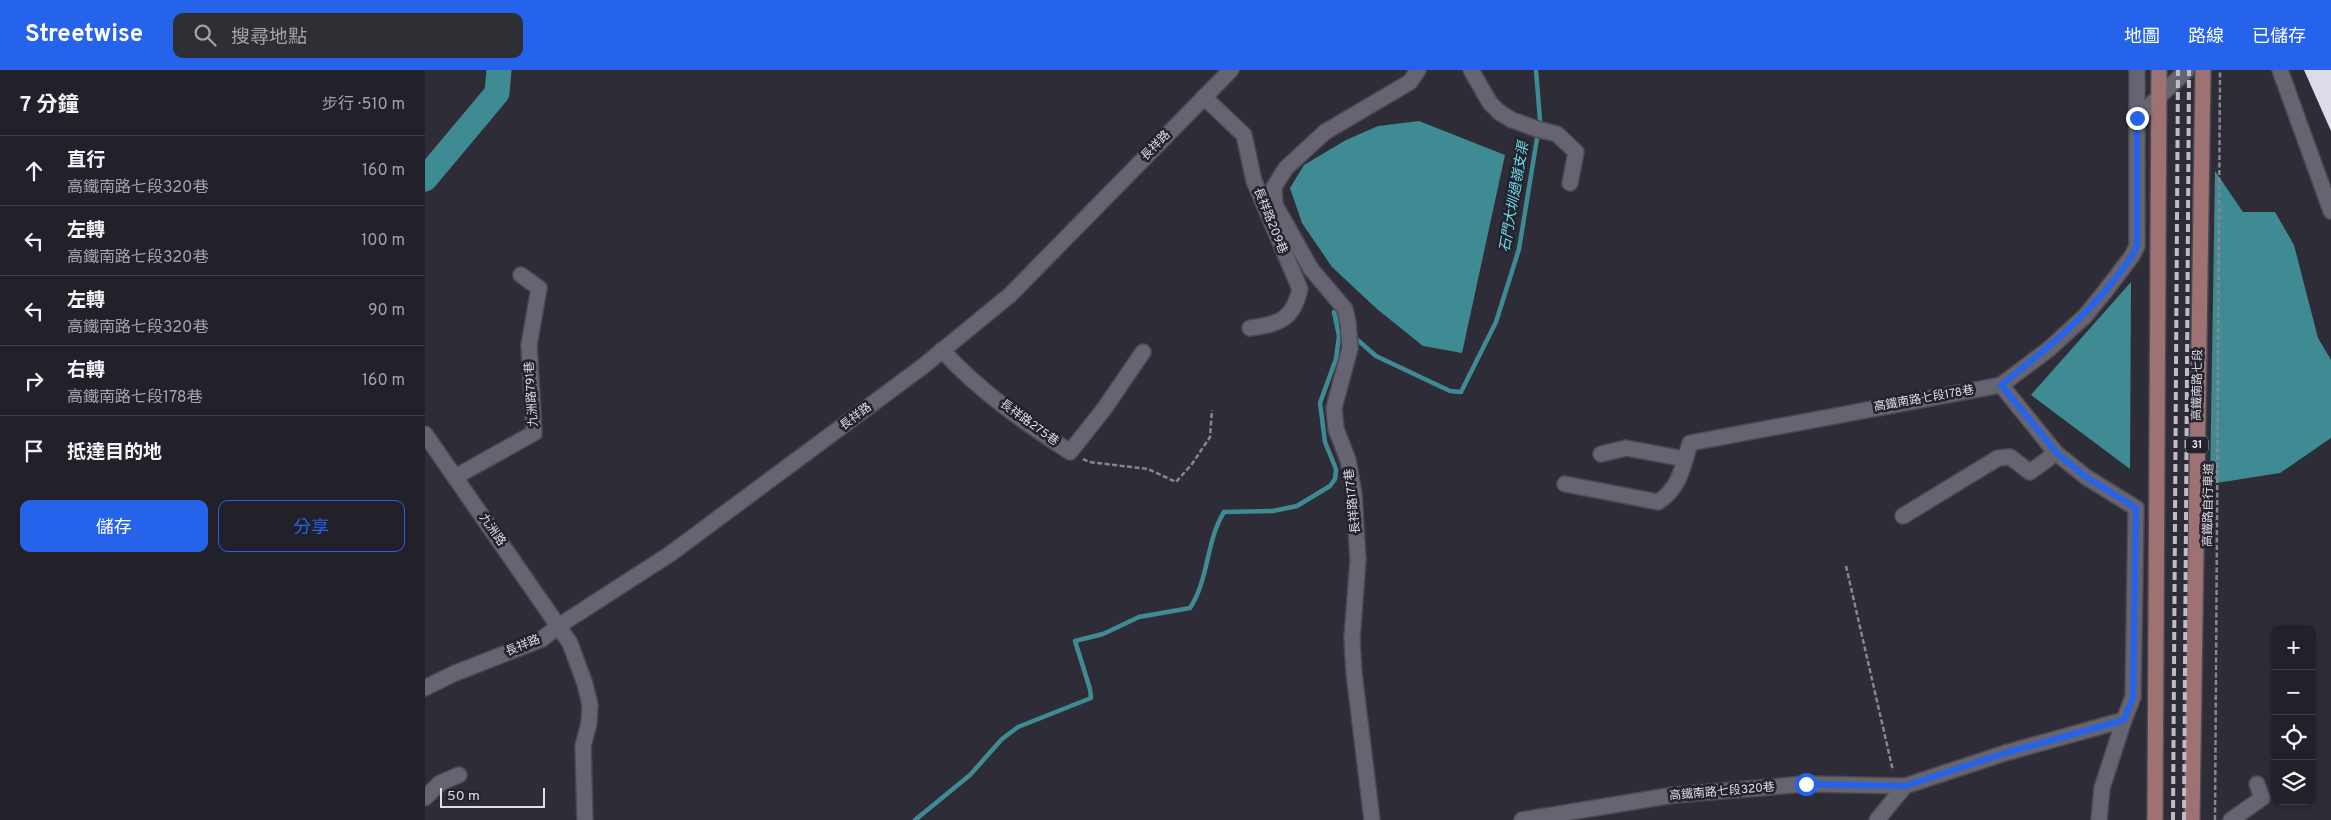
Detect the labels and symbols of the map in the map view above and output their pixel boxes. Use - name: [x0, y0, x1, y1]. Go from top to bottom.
- route end: [2126, 107, 2149, 130]
- street label: 長祥路: [1138, 127, 1174, 165]
- water label: 石門大圳過嶺支渠: [1497, 138, 1533, 254]
- street label: 長祥路209巷: [1249, 185, 1291, 257]
- street label: 高鐵南路七段: [2189, 349, 2207, 421]
- street label: 九洲路791巷: [522, 361, 542, 427]
- street label: 高鐵南路七段178巷: [1873, 382, 1975, 416]
- street label: 長祥路275巷: [996, 396, 1062, 450]
- street label: 長祥路: [837, 400, 875, 434]
- road number: 31: [2186, 436, 2208, 454]
- street label: 高鐵路自行車道: [2200, 463, 2218, 547]
- street label: 長祥路177巷: [1342, 468, 1364, 534]
- street label: 九洲路: [475, 511, 509, 549]
- street label: 長祥路: [503, 632, 543, 660]
- route start: [1795, 773, 1818, 796]
- street label: 高鐵南路七段320巷: [1668, 779, 1776, 805]
- scale bar: [440, 785, 545, 808]

